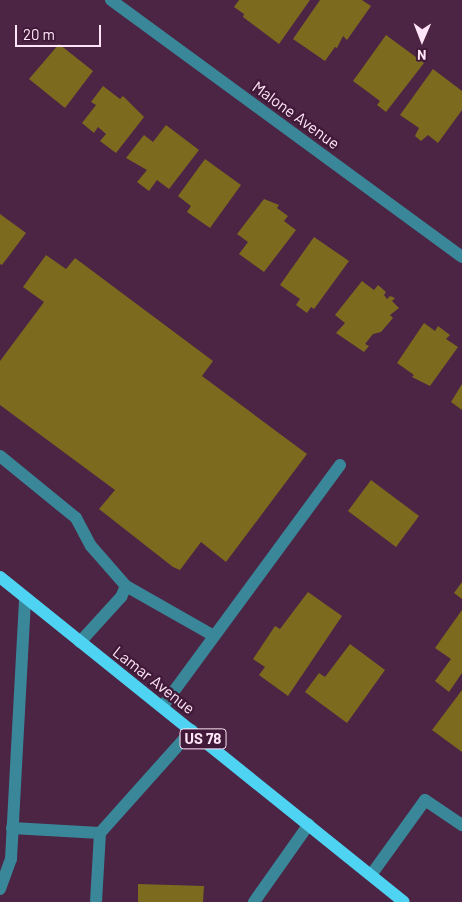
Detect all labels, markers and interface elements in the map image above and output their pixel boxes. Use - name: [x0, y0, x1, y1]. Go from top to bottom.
- scale bar: [18, 15, 104, 47]
- north arrow: [397, 15, 447, 65]
- text: 20 m: [23, 25, 55, 43]
- text: N: [417, 47, 427, 64]
- street label: Malone Avenue: [249, 77, 343, 153]
- street label: Lamar Avenue: [109, 642, 199, 718]
- road number: US 78: [179, 726, 227, 752]

